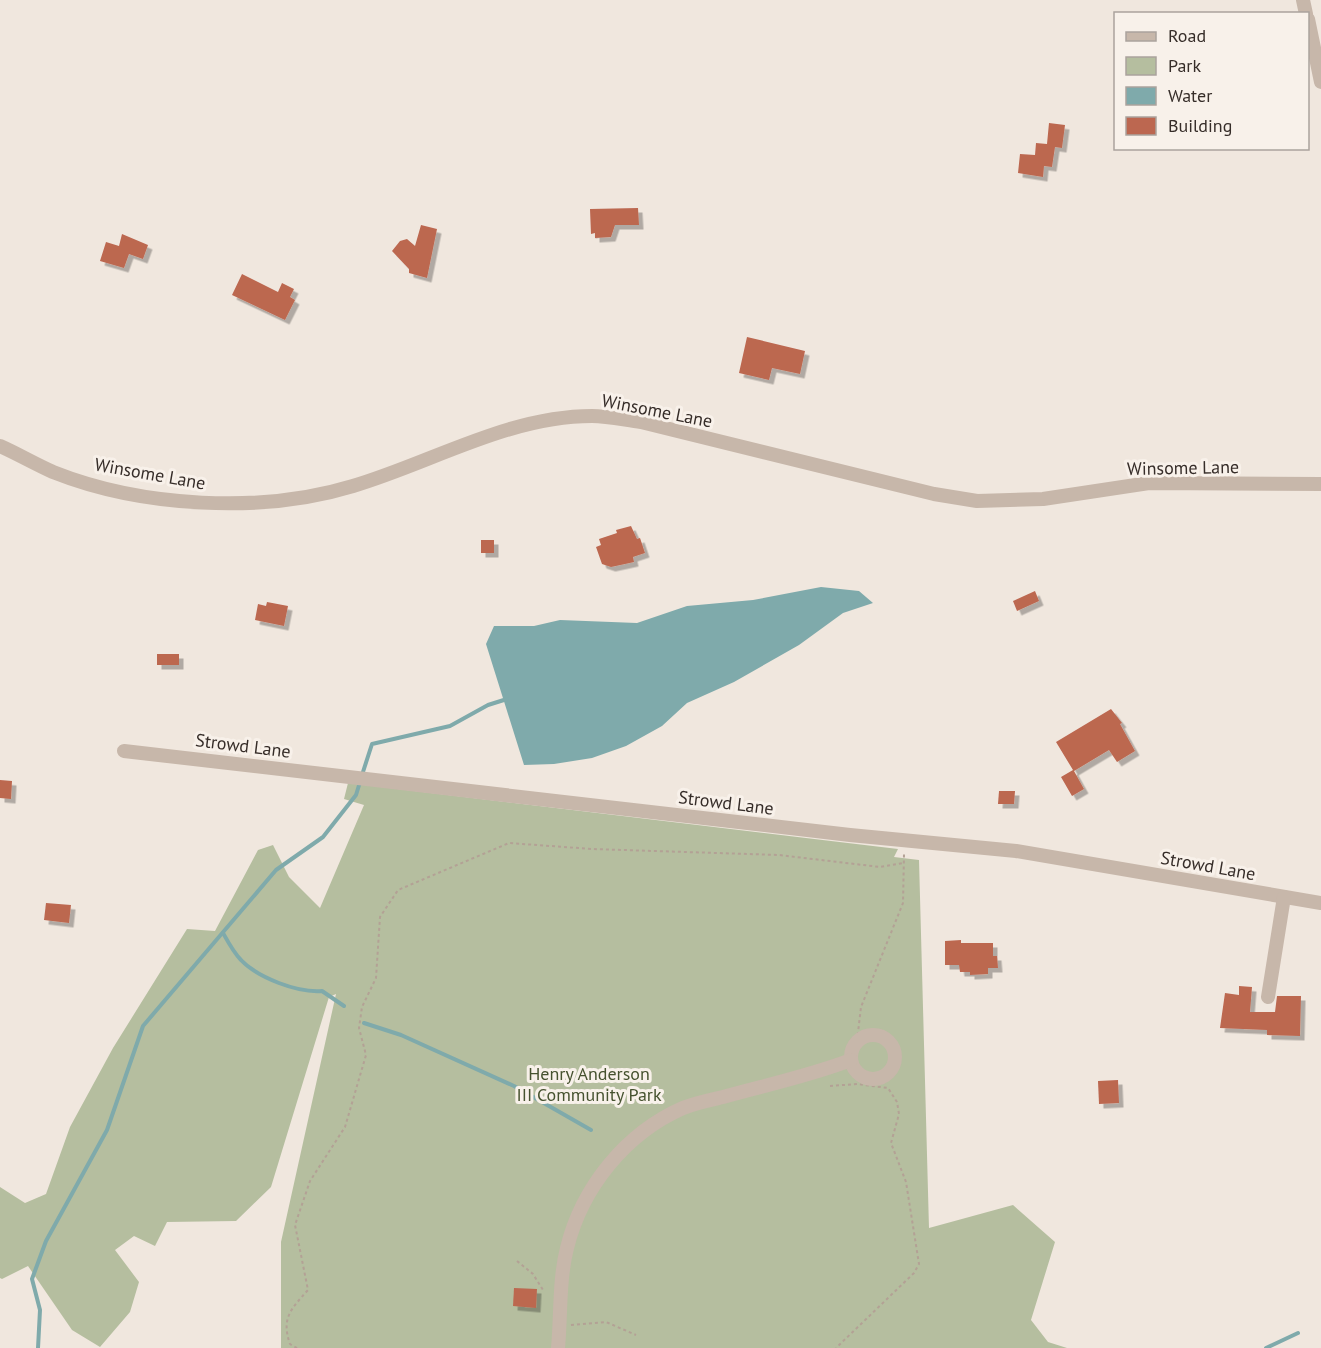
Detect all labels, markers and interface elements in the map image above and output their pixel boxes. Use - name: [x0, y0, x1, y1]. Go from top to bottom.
- legend: [1114, 12, 1309, 150]
- text: Road: [1168, 24, 1206, 47]
- text: Park: [1168, 54, 1201, 77]
- text: Water: [1168, 84, 1212, 107]
- text: Building: [1168, 114, 1232, 137]
- street label: Winsome Lane: [600, 389, 714, 433]
- street label: Winsome Lane: [93, 452, 207, 495]
- street label: Winsome Lane: [1127, 455, 1239, 480]
- street label: Strowd Lane: [194, 728, 292, 763]
- street label: Strowd Lane: [677, 785, 775, 820]
- street label: Strowd Lane: [1159, 846, 1257, 885]
- park label: Henry Anderson III Community Park: [516, 1062, 662, 1106]

